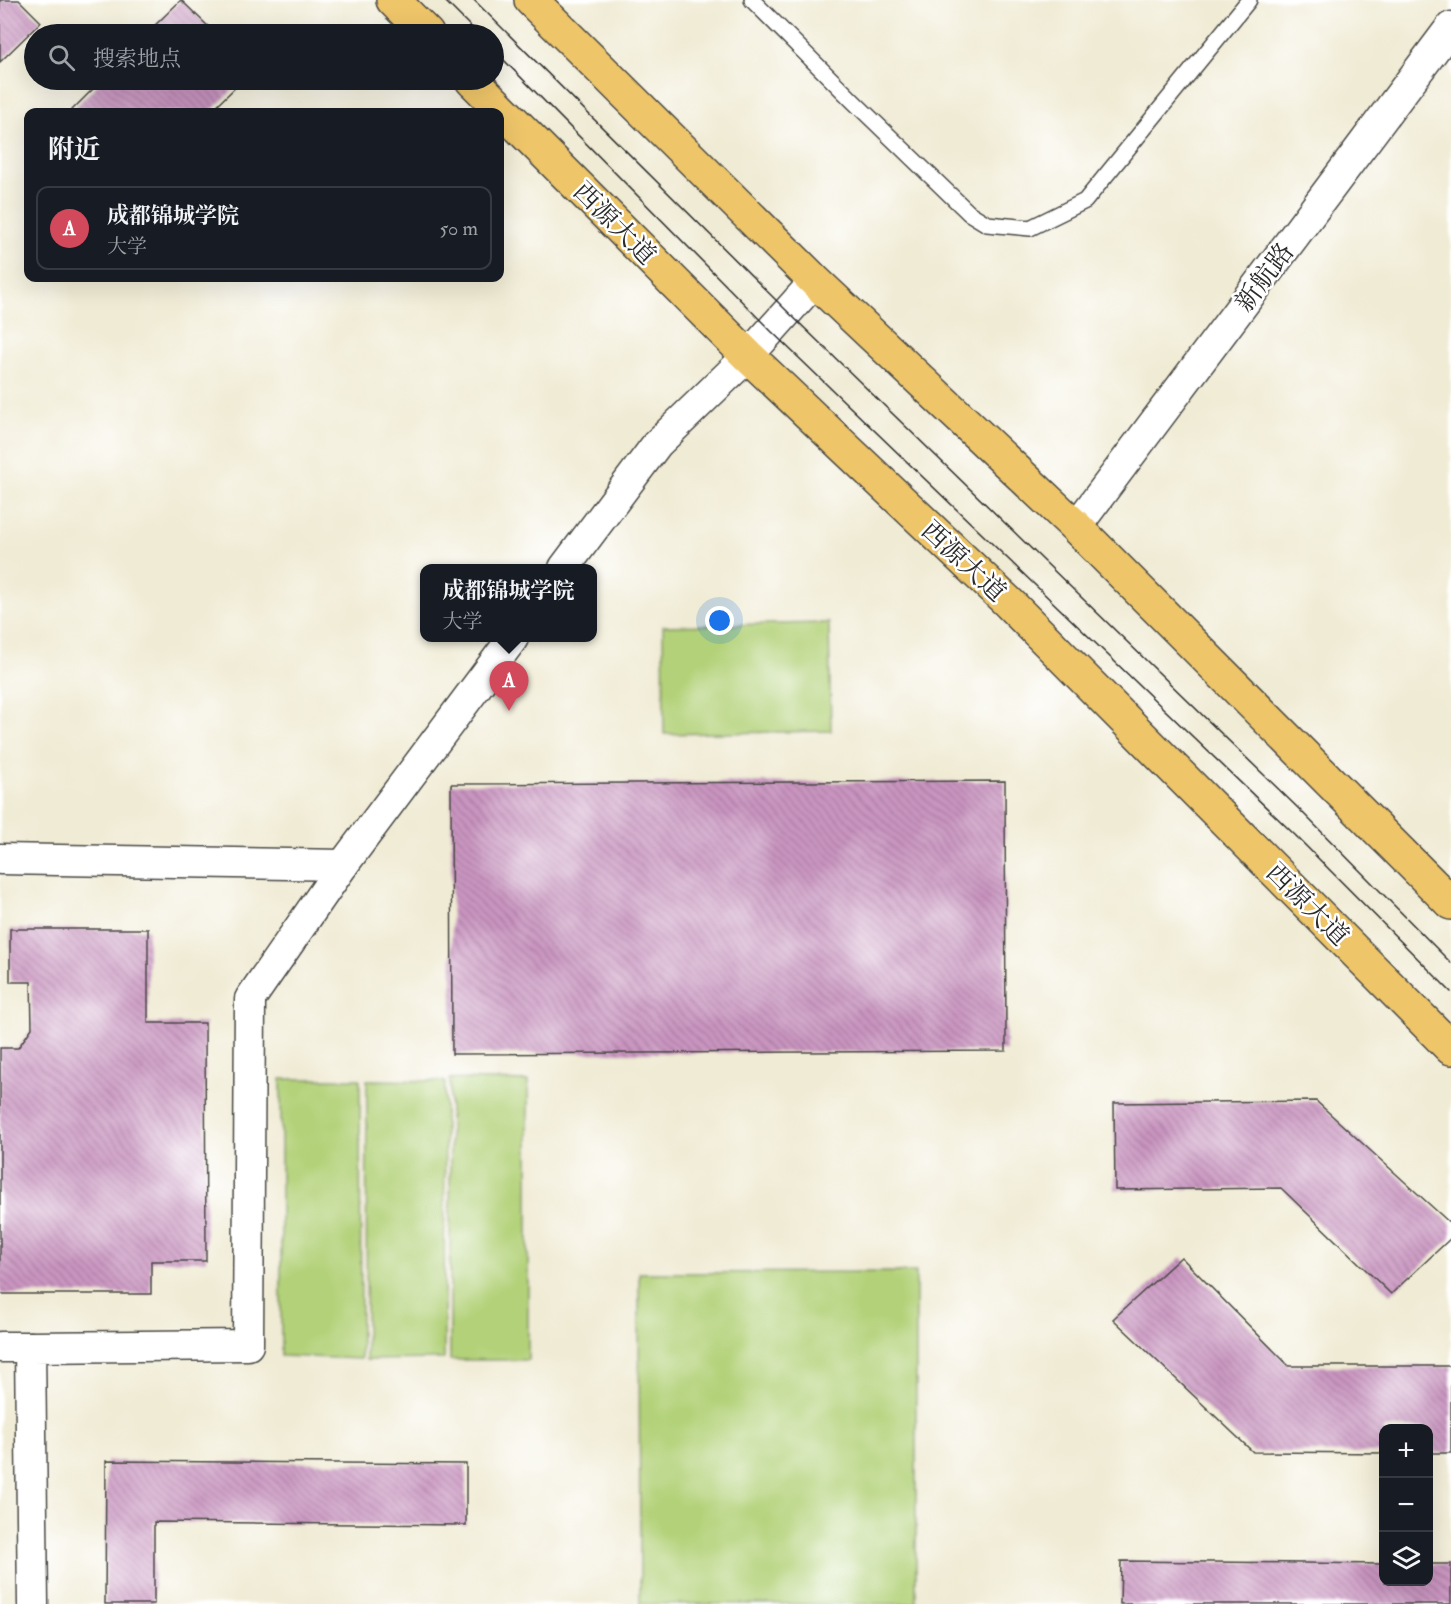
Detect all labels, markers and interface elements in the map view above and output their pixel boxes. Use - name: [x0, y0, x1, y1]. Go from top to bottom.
- search box: [24, 24, 504, 90]
- icon: search: [45, 41, 78, 74]
- text: 搜索地点: [93, 45, 181, 73]
- text: 附近: [48, 134, 100, 166]
- street label: 西源大道: [566, 176, 662, 272]
- text: 成都锦城学院: [107, 202, 239, 230]
- text: A: [63, 216, 76, 241]
- text: 50 m: [439, 216, 478, 241]
- text: 大学: [107, 234, 147, 259]
- street label: 新航路: [1229, 237, 1301, 318]
- street label: 西源大道: [914, 515, 1012, 609]
- popup: [420, 564, 597, 642]
- text: 成都锦城学院: [442, 577, 575, 605]
- your location: [705, 606, 734, 635]
- text: 大学: [442, 609, 482, 634]
- pin: A: [490, 662, 528, 711]
- street label: 西源大道: [1259, 857, 1355, 953]
- map controls: [1379, 1424, 1433, 1586]
- button: +: [1379, 1424, 1433, 1478]
- button: −: [1379, 1478, 1433, 1532]
- button: layers: [1379, 1532, 1433, 1586]

